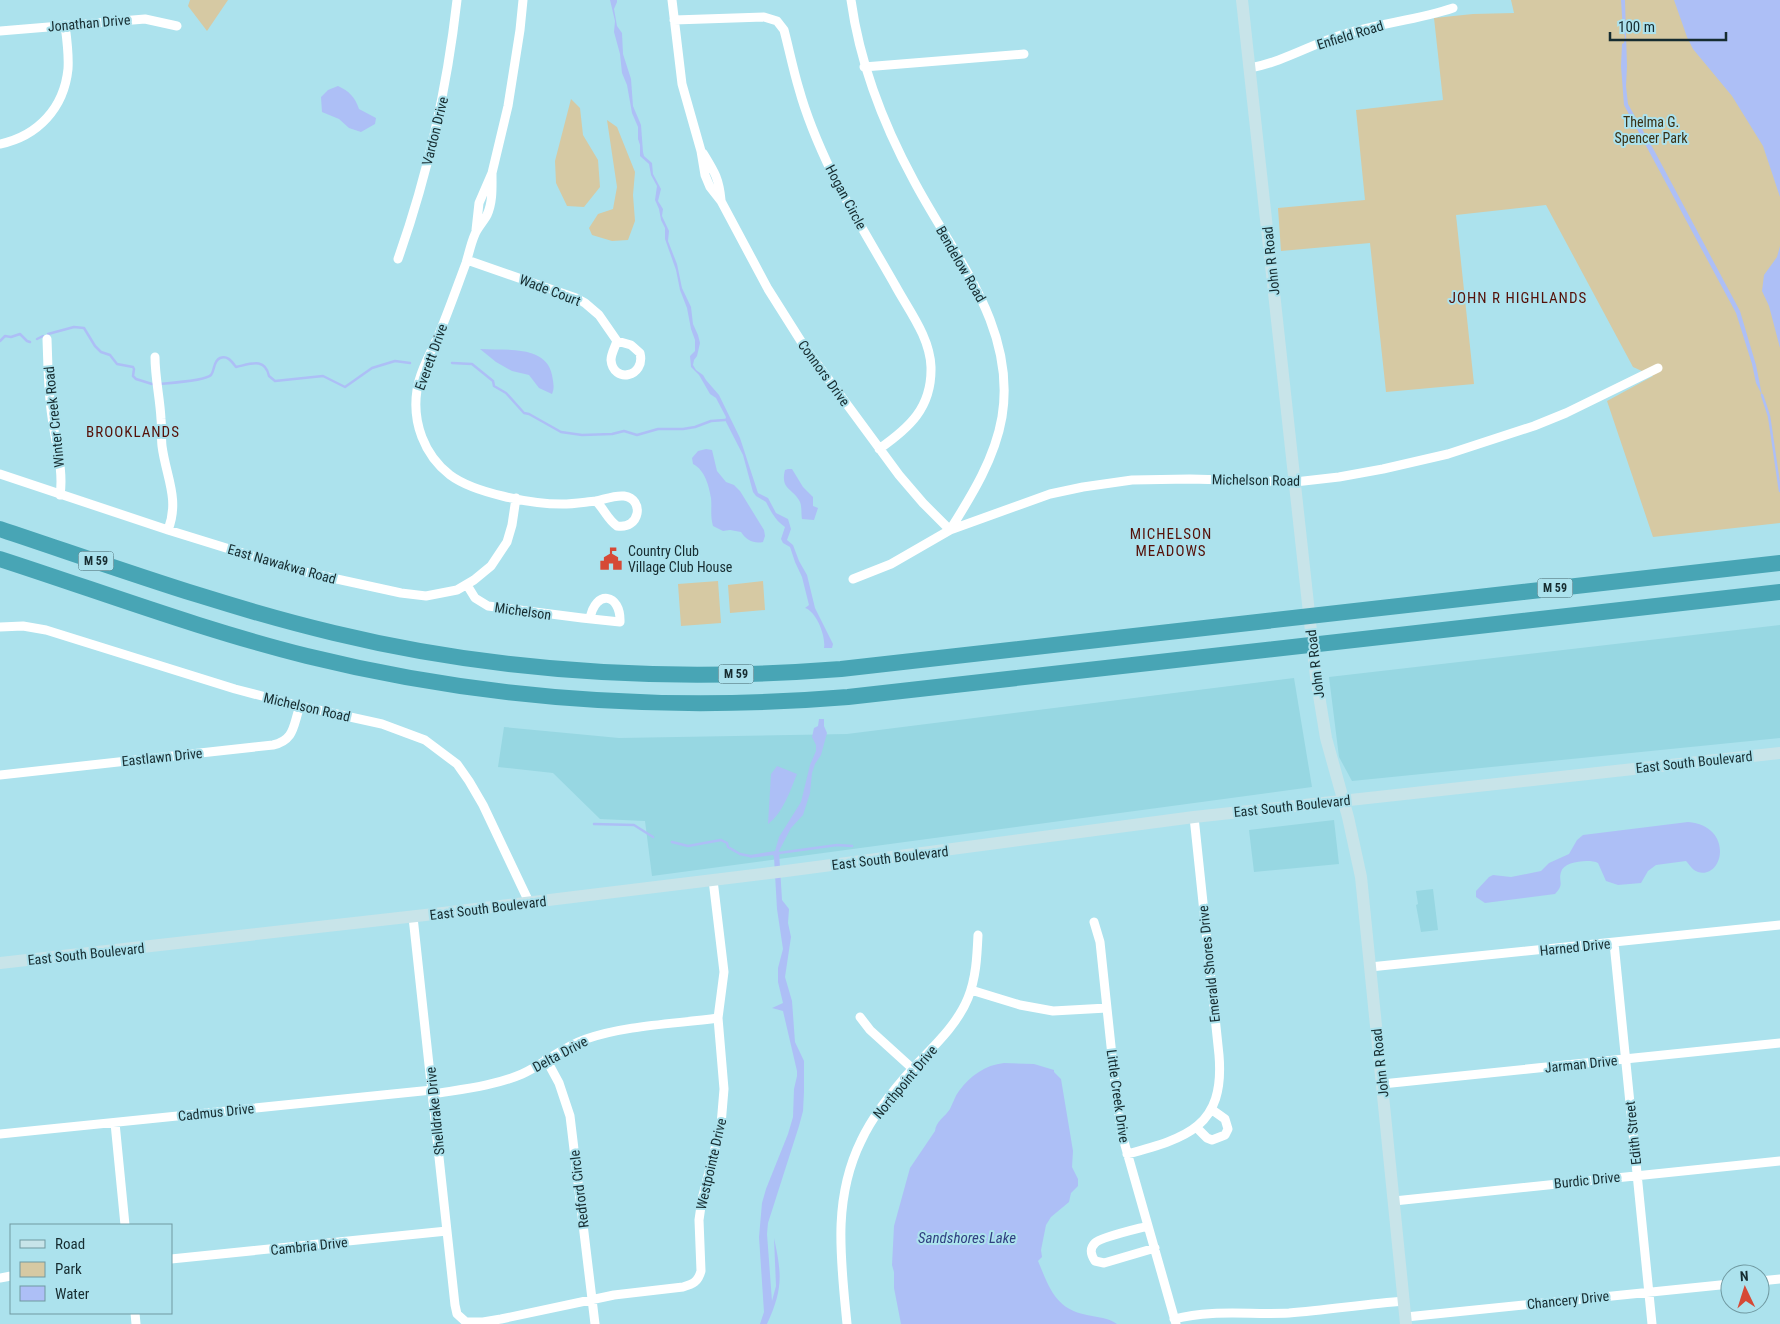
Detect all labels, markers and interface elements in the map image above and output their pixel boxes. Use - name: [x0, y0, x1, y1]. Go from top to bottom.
- scale bar: [1610, 10, 1726, 42]
- street label: Jonathan Drive: [47, 11, 131, 35]
- street label: Enfield Road: [1315, 17, 1385, 53]
- text: 100 m: [1618, 18, 1655, 36]
- street label: Vardon Drive: [419, 95, 451, 167]
- park label: Thelma G. Spencer Park: [1615, 114, 1688, 146]
- street label: Hogan Circle: [822, 162, 870, 232]
- street label: Bendelow Road: [933, 223, 989, 305]
- street label: John R Road: [1259, 226, 1283, 296]
- street label: Wade Court: [517, 271, 583, 309]
- district label: JOHN R HIGHLANDS: [1449, 289, 1587, 307]
- street label: Everett Drive: [412, 321, 451, 392]
- street label: Connors Drive: [795, 337, 853, 409]
- street label: Winter Creek Road: [41, 366, 67, 468]
- district label: BROOKLANDS: [86, 423, 180, 441]
- street label: Michelson Road: [1212, 471, 1300, 489]
- district label: MICHELSON MEADOWS: [1130, 525, 1212, 560]
- street label: East Nawakwa Road: [226, 541, 338, 587]
- place label: Country Club Village Club House: [628, 543, 733, 575]
- public building icon: Country Club Village Club House: [598, 546, 624, 572]
- road number: M 59: [78, 552, 114, 570]
- road number: M 59: [1538, 578, 1572, 598]
- street label: Michelson: [494, 599, 552, 623]
- street label: John R Road: [1303, 629, 1327, 699]
- road number: M 59: [718, 664, 754, 684]
- street label: Michelson Road: [262, 689, 352, 725]
- street label: Eastlawn Drive: [121, 745, 204, 769]
- street label: East South Boulevard: [1635, 748, 1753, 776]
- street label: East South Boulevard: [1233, 792, 1351, 820]
- street label: East South Boulevard: [831, 843, 949, 873]
- street label: East South Boulevard: [429, 893, 547, 923]
- street label: Emerald Shores Drive: [1195, 904, 1223, 1023]
- street label: Harned Drive: [1539, 935, 1612, 959]
- street label: East South Boulevard: [27, 940, 145, 968]
- street label: John R Road: [1368, 1028, 1392, 1098]
- street label: Delta Drive: [530, 1033, 591, 1075]
- street label: Northpoint Drive: [870, 1042, 940, 1122]
- street label: Little Creek Drive: [1104, 1048, 1133, 1144]
- street label: Jarman Drive: [1544, 1052, 1619, 1076]
- street label: Shelldrake Drive: [422, 1066, 448, 1156]
- street label: Cadmus Drive: [177, 1100, 255, 1124]
- street label: Edith Street: [1622, 1100, 1644, 1166]
- street label: Westpointe Drive: [693, 1116, 729, 1211]
- street label: Redford Circle: [566, 1149, 592, 1229]
- street label: Burdic Drive: [1553, 1169, 1621, 1191]
- legend: [10, 1224, 172, 1314]
- water label: Sandshores Lake: [918, 1229, 1016, 1247]
- street label: Cambria Drive: [270, 1234, 349, 1258]
- text: Road: [55, 1235, 85, 1253]
- text: Park: [55, 1260, 82, 1278]
- north arrow: [1720, 1264, 1770, 1314]
- text: N: [1739, 1268, 1749, 1284]
- text: Water: [55, 1285, 90, 1303]
- street label: Chancery Drive: [1526, 1288, 1610, 1312]

